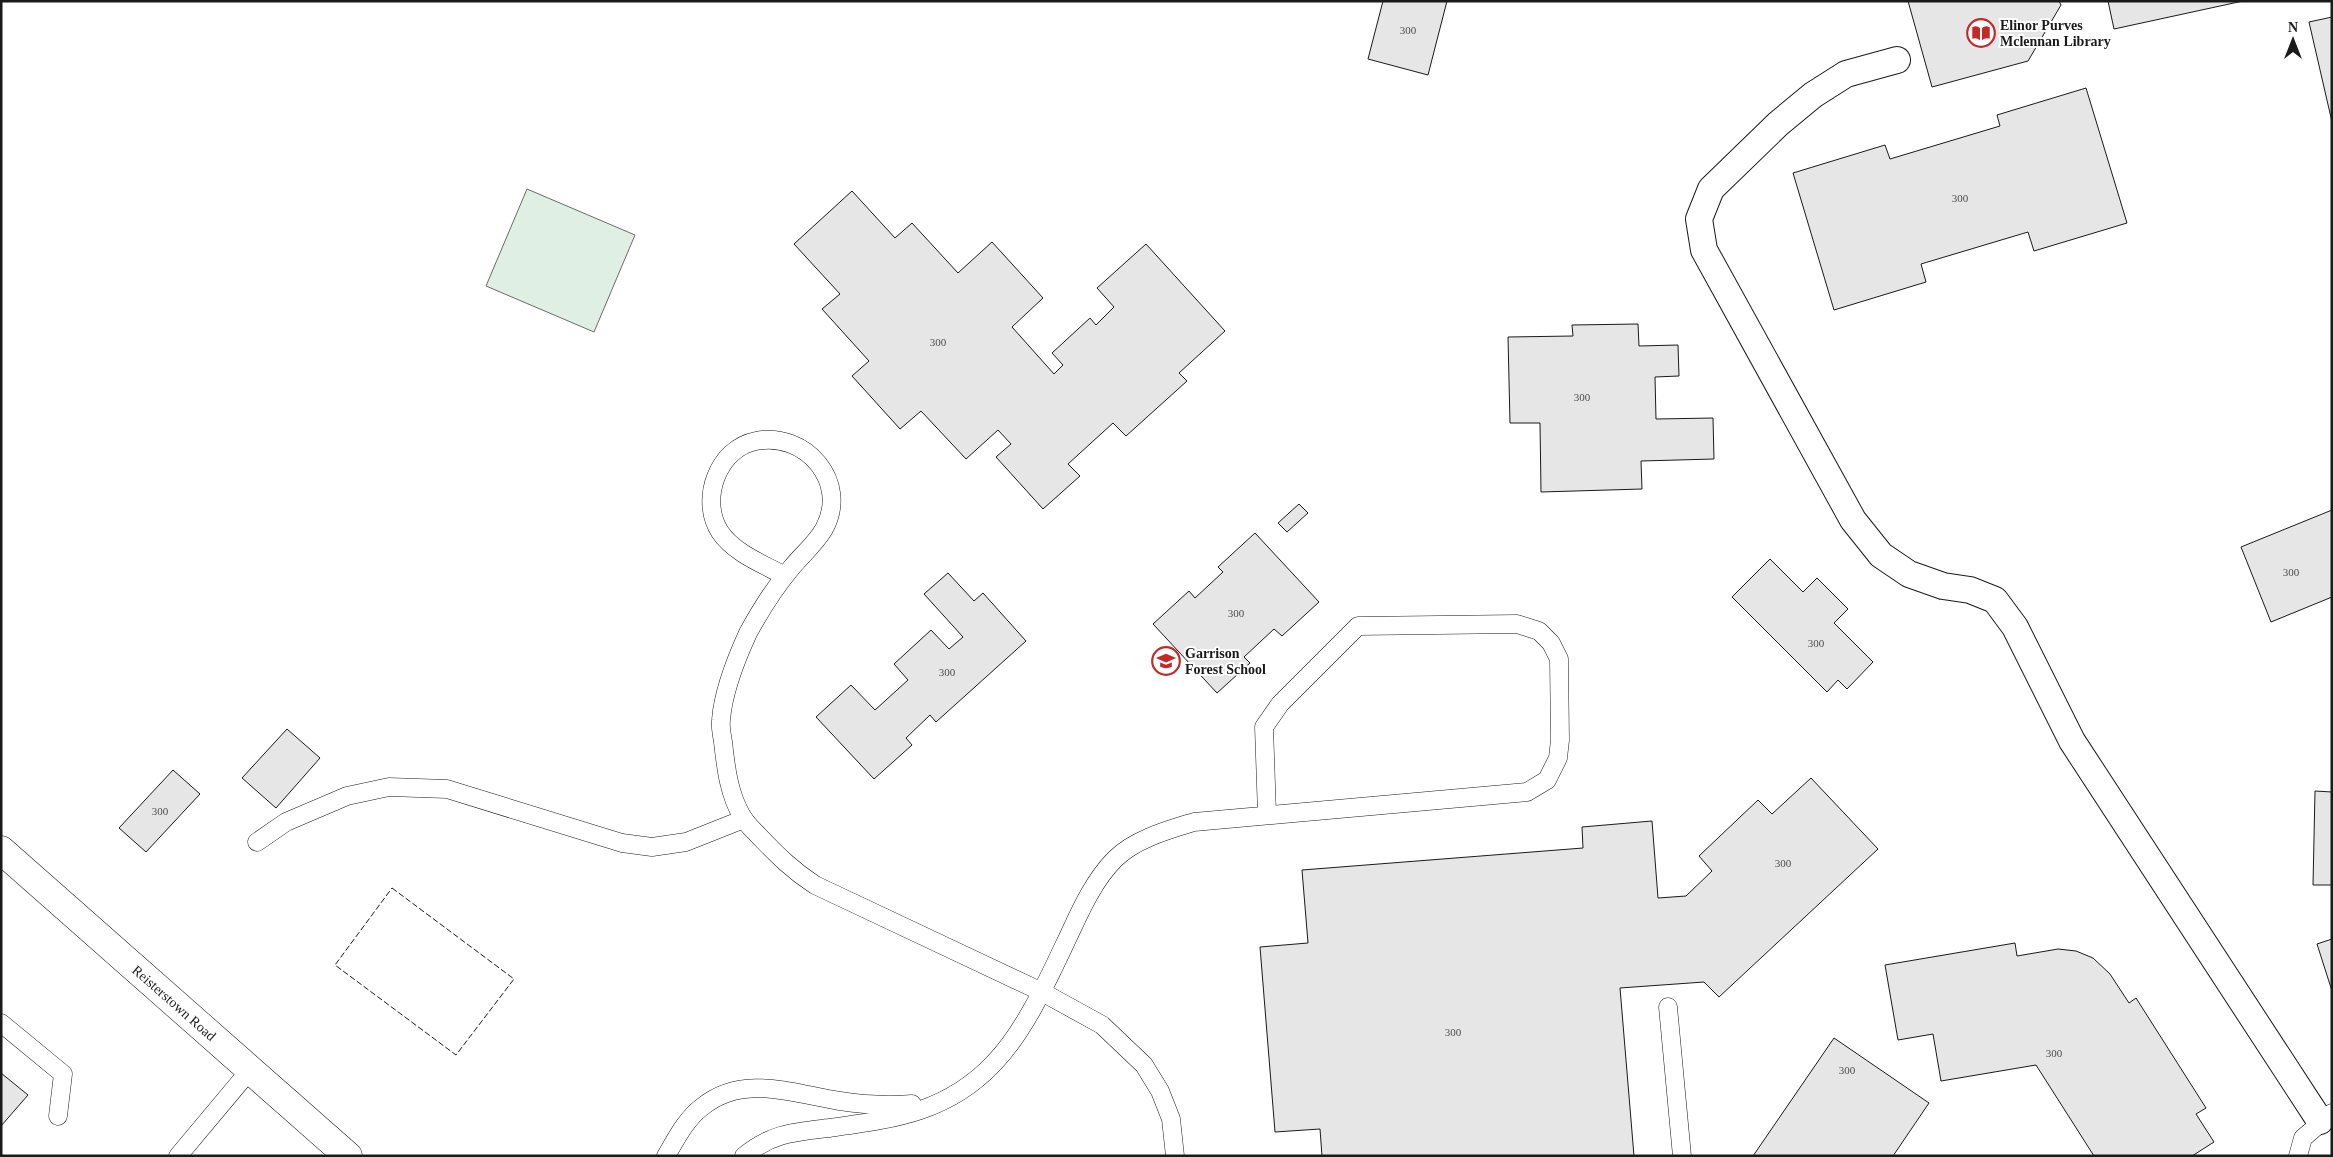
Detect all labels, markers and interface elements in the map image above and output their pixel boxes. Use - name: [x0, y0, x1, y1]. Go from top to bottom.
- north arrow: [2268, 15, 2318, 65]
- library icon: Elinor Purves Mclennan Library: [1966, 18, 1996, 48]
- place label: Elinor Purves Mclennan Library: [2000, 18, 2111, 49]
- text: N: [2288, 20, 2298, 35]
- house number: 300: [1400, 24, 1417, 36]
- house number: 300: [1952, 192, 1969, 204]
- house number: 300: [930, 336, 947, 348]
- house number: 300: [1574, 391, 1591, 403]
- house number: 300: [2283, 566, 2300, 578]
- house number: 300: [1228, 607, 1245, 619]
- house number: 300: [1808, 637, 1825, 649]
- school or university icon: Garrison Forest School: [1151, 646, 1181, 676]
- place label: Garrison Forest School: [1185, 646, 1266, 677]
- house number: 300: [939, 666, 956, 678]
- house number: 300: [152, 805, 169, 817]
- house number: 300: [1775, 857, 1792, 869]
- street label: Reisterstown Road: [129, 962, 219, 1044]
- house number: 300: [1445, 1026, 1462, 1038]
- house number: 300: [2046, 1047, 2063, 1059]
- house number: 300: [1839, 1064, 1856, 1076]

